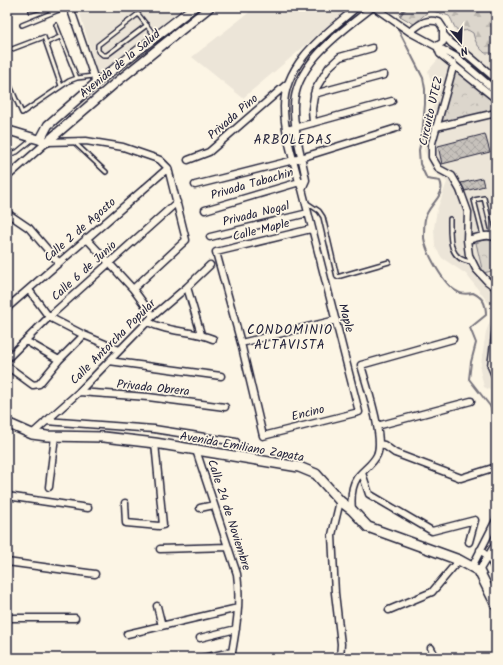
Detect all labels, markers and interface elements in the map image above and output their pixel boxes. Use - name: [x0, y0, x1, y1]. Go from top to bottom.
- north arrow: [441, 22, 481, 62]
- street label: Avenida de la Salud: [75, 25, 166, 103]
- text: N: [458, 41, 470, 60]
- street label: Circuito UTEZ: [414, 74, 448, 148]
- street label: Privada Pino: [203, 90, 263, 144]
- district label: ARBOLEDAS: [254, 130, 332, 151]
- street label: Privada Tabachin: [208, 163, 296, 205]
- street label: Calle 2 de Agosto: [40, 193, 120, 267]
- street label: Privada Nogal: [221, 197, 291, 231]
- street label: Calle Maple: [231, 214, 292, 246]
- street label: Calle 6 de Junio: [47, 236, 121, 306]
- street label: Calle Antorcha Popular: [66, 294, 161, 389]
- street label: Maple: [333, 301, 359, 335]
- district label: CONDOMINIO ALTAVISTA: [247, 320, 333, 356]
- street label: Privada Obrera: [116, 375, 191, 401]
- street label: Encino: [289, 400, 327, 426]
- street label: Avenida Emiliano Zapata: [178, 427, 306, 467]
- street label: Calle 24 de Noviembre: [202, 457, 256, 573]

